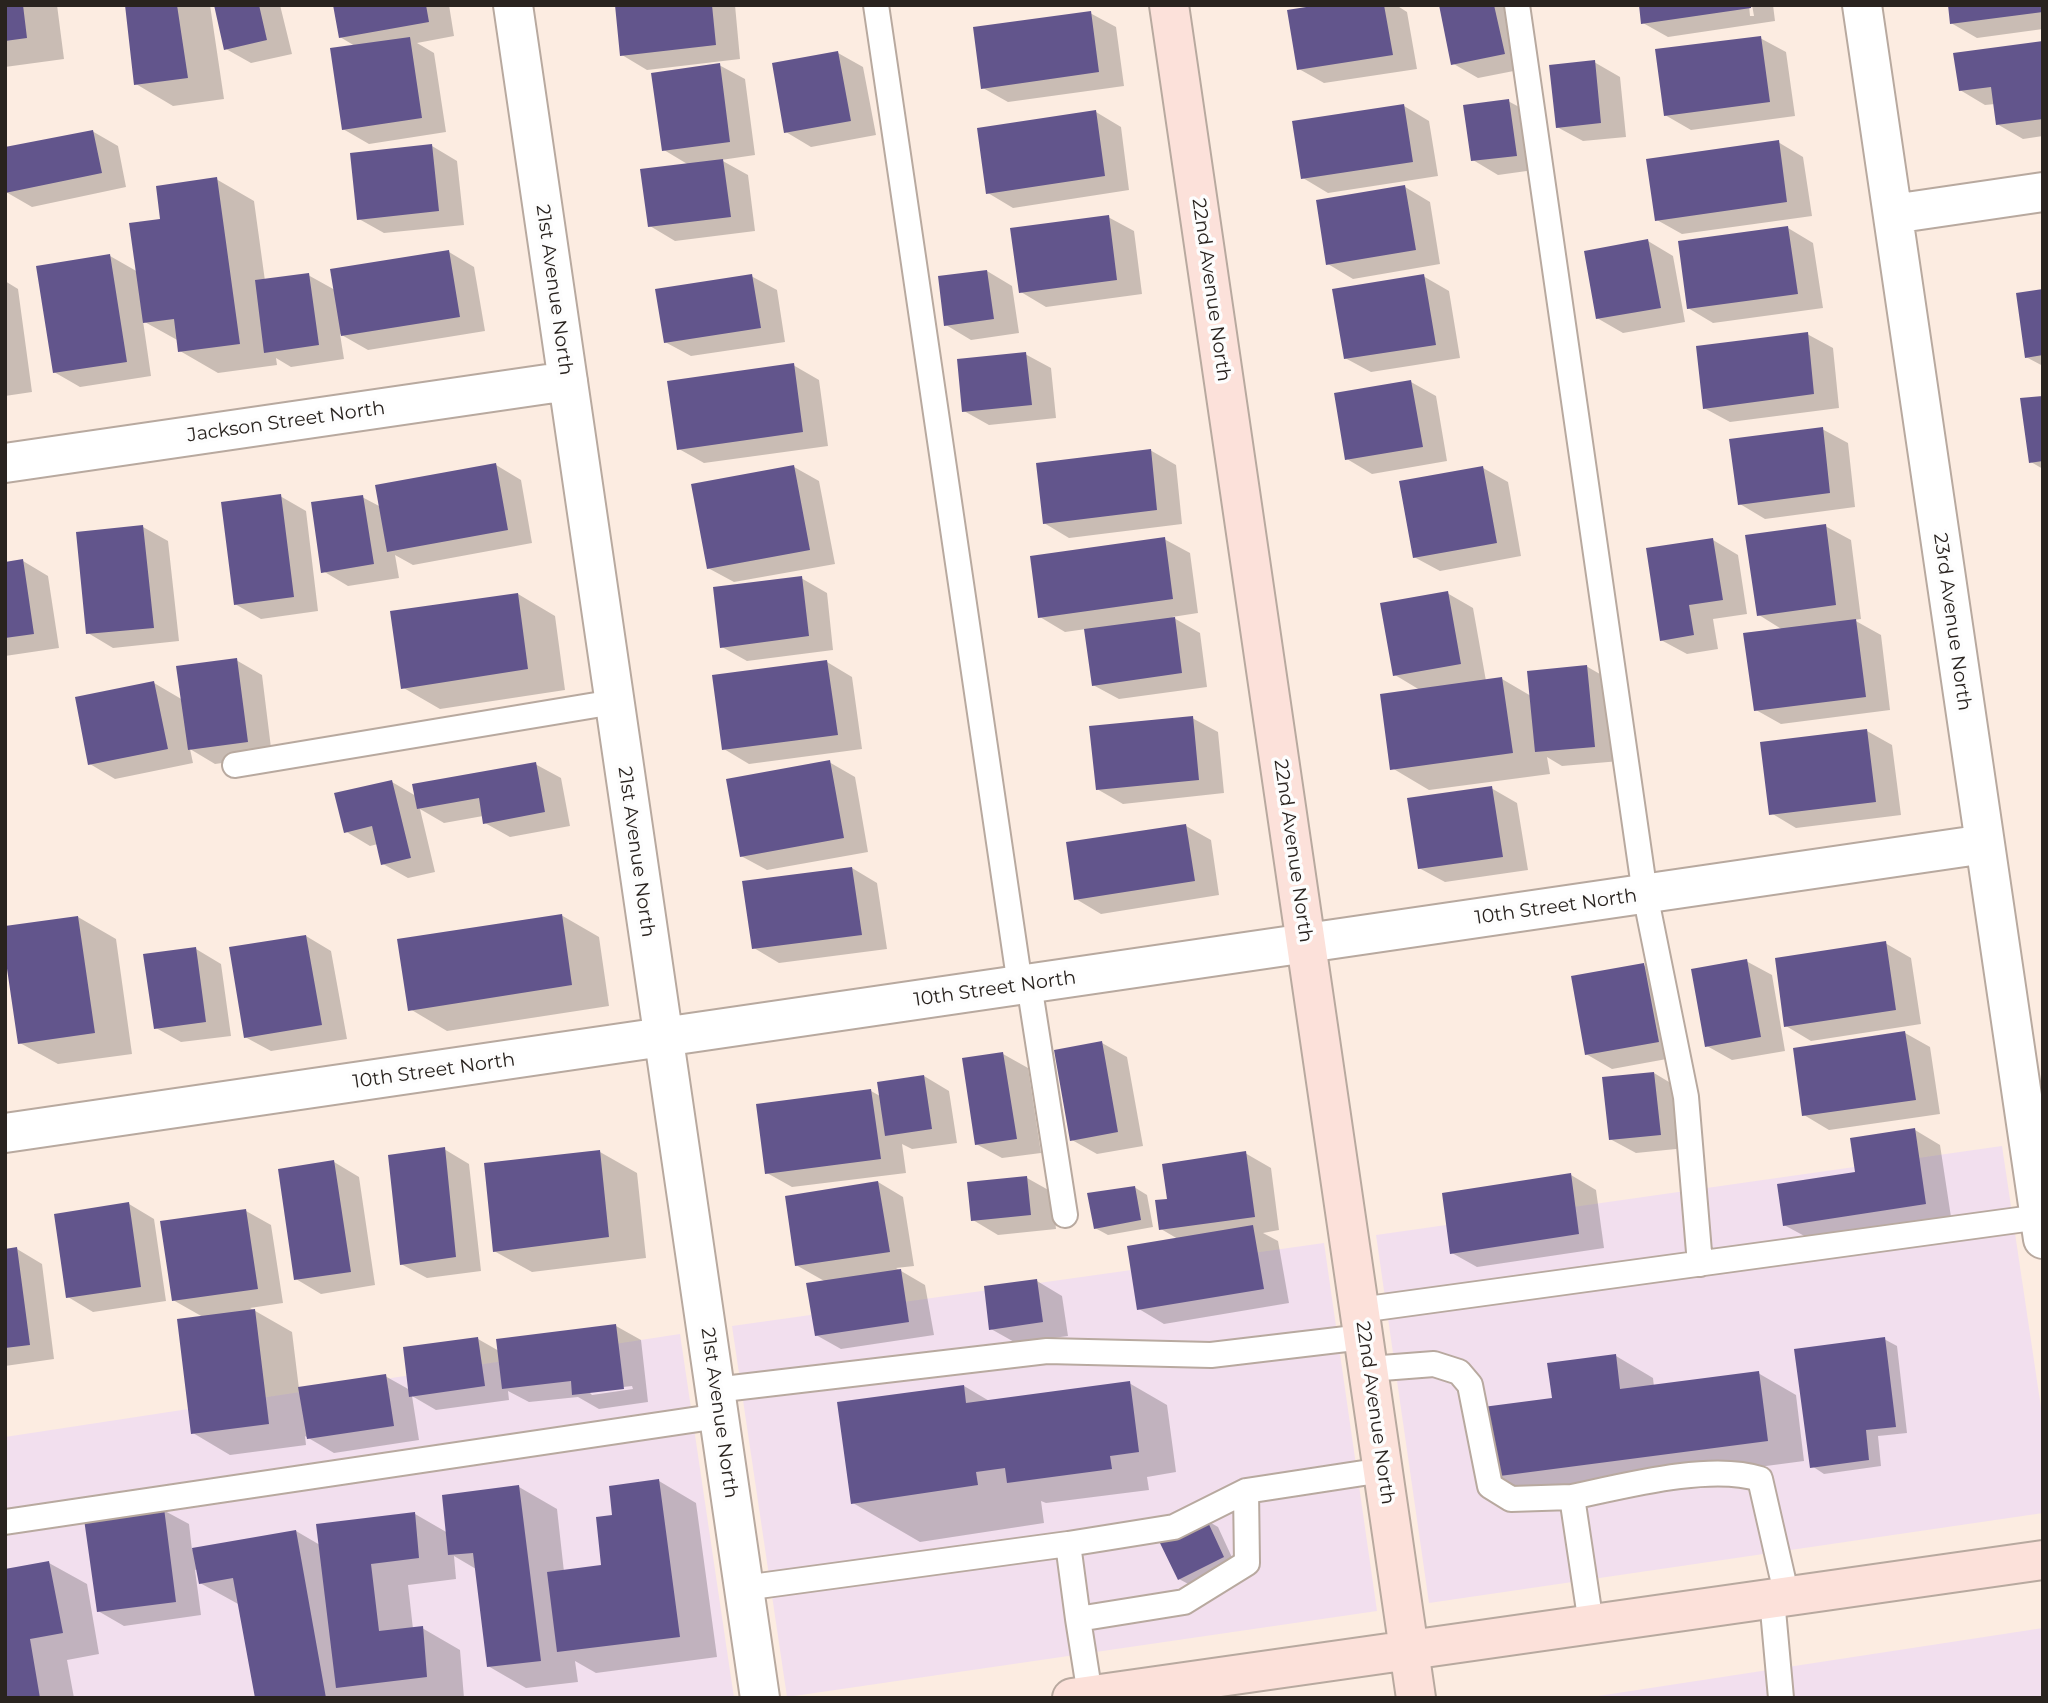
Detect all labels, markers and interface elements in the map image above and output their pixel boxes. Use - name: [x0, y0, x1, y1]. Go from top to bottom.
- street label: 22nd Avenue North: [1187, 197, 1235, 383]
- street label: 21st Avenue North: [531, 203, 577, 377]
- street label: Jackson Street North: [186, 397, 386, 447]
- street label: 23rd Avenue North: [1928, 532, 1976, 712]
- street label: 22nd Avenue North: [1269, 758, 1317, 944]
- street label: 21st Avenue North: [613, 765, 659, 939]
- street label: 10th Street North: [1474, 884, 1638, 930]
- street label: 10th Street North: [913, 966, 1077, 1012]
- street label: 10th Street North: [352, 1048, 516, 1094]
- street label: 22nd Avenue North: [1351, 1320, 1399, 1506]
- street label: 21st Avenue North: [696, 1326, 742, 1500]

